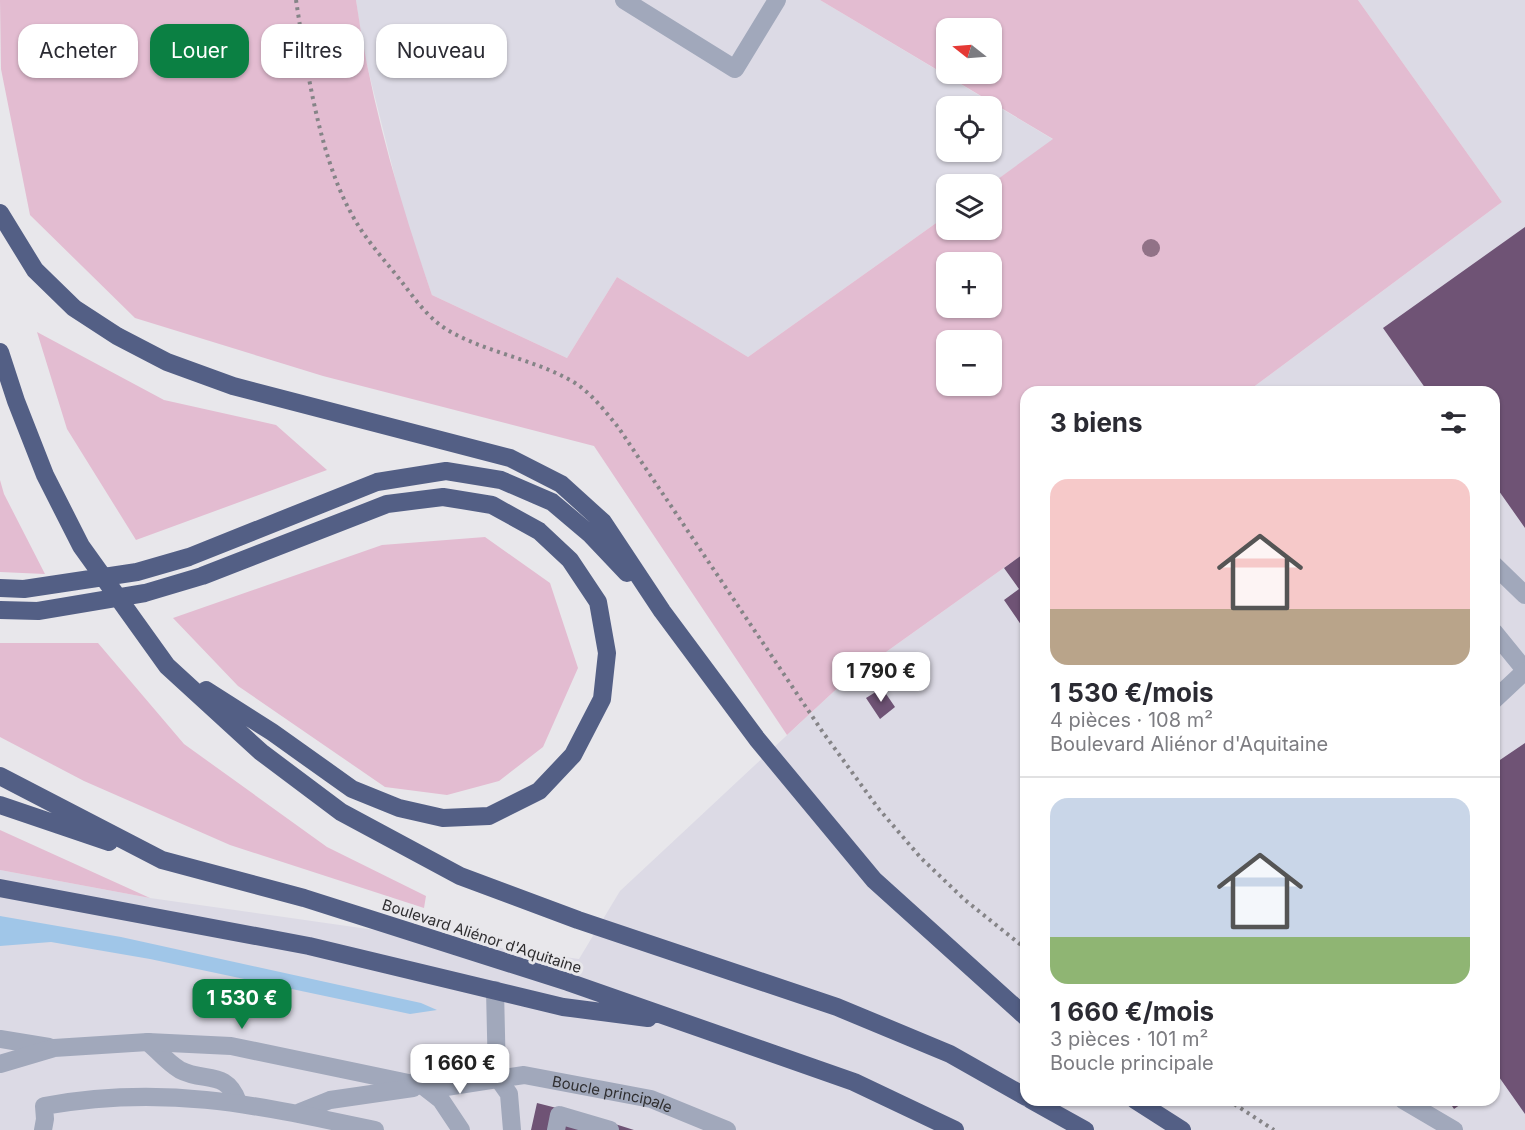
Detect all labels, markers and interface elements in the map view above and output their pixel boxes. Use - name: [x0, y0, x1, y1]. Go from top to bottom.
- north arrow: [936, 18, 1002, 84]
- map controls: [936, 18, 1002, 396]
- chip: Acheter: [18, 24, 138, 78]
- chip: Louer: [150, 24, 249, 78]
- chip: Filtres: [261, 24, 364, 78]
- chip: Nouveau: [376, 24, 507, 78]
- button: locate: [936, 96, 1002, 162]
- button: layers: [936, 174, 1002, 240]
- button: +: [936, 252, 1002, 318]
- button: −: [936, 330, 1002, 396]
- icon: filters: [1437, 406, 1470, 439]
- text: 3 biens: [1050, 407, 1143, 438]
- icon: home: [1206, 518, 1314, 626]
- pin: 1 790 €: [826, 652, 936, 703]
- text: 1 790 €: [846, 659, 916, 683]
- text: 1 530 €/mois: [1050, 677, 1214, 708]
- text: 4 pièces · 108 m²: [1050, 708, 1213, 732]
- text: Boulevard Aliénor d'Aquitaine: [1050, 732, 1328, 756]
- icon: home: [1206, 837, 1314, 945]
- street label: Boulevard Aliénor d'Aquitaine: [380, 895, 584, 977]
- pin: 1 530 €: [187, 979, 297, 1030]
- text: 1 530 €: [207, 986, 277, 1010]
- text: 1 660 €/mois: [1050, 996, 1214, 1027]
- text: 3 pièces · 101 m²: [1050, 1027, 1208, 1051]
- pin: 1 660 €: [405, 1044, 515, 1095]
- text: 1 660 €: [424, 1051, 496, 1075]
- text: Boucle principale: [1050, 1051, 1214, 1075]
- street label: Boucle principale: [551, 1071, 675, 1116]

